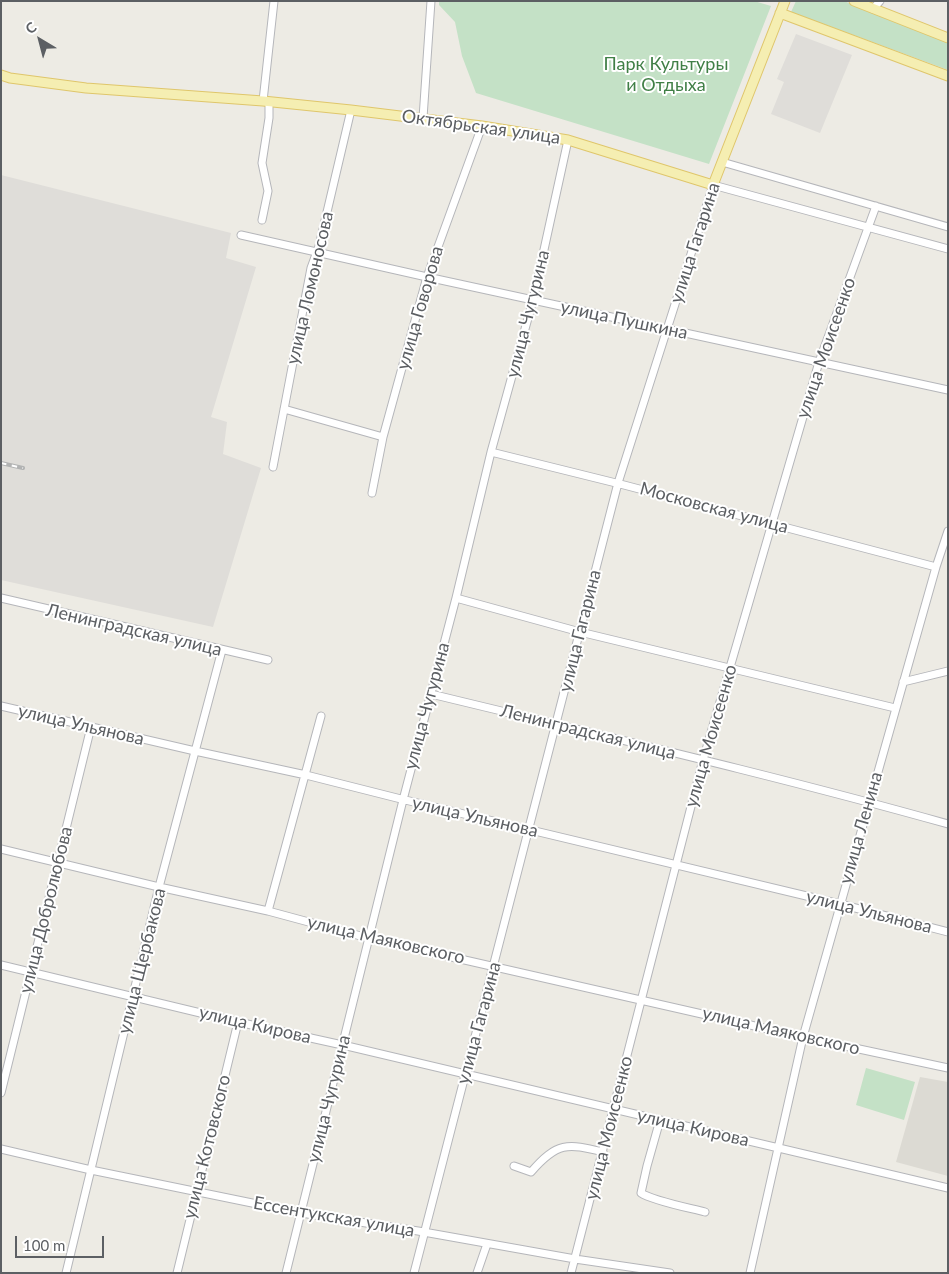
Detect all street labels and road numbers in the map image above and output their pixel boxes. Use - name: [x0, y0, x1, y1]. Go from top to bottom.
- street label: Октябрьская улица: [400, 105, 562, 149]
- street label: улица Гагарина: [665, 180, 725, 306]
- street label: улица Ломоносова: [282, 209, 338, 367]
- street label: улица Говорова: [392, 244, 448, 372]
- street label: улица Чугурина: [502, 248, 554, 380]
- street label: улица Моисеенко: [792, 275, 860, 421]
- street label: улица Пушкина: [558, 296, 690, 344]
- street label: Московская улица: [637, 478, 791, 538]
- street label: улица Гагарина: [554, 567, 606, 695]
- street label: Ленинградская улица: [44, 599, 224, 661]
- street label: улица Чугурина: [400, 640, 454, 772]
- street label: улица Моисеенко: [680, 662, 742, 810]
- street label: улица Ульянова: [16, 700, 146, 750]
- street label: Ленинградская улица: [498, 700, 678, 764]
- street label: улица Ленина: [835, 769, 887, 887]
- street label: улица Ульянова: [410, 792, 540, 842]
- street label: улица Добролюбова: [15, 824, 77, 996]
- street label: улица Щербакова: [113, 886, 171, 1036]
- street label: улица Ульянова: [804, 886, 934, 938]
- street label: улица Маяковского: [305, 911, 467, 969]
- street label: улица Гагарина: [452, 960, 506, 1086]
- street label: улица Кирова: [197, 1002, 313, 1048]
- street label: улица Маяковского: [700, 1002, 862, 1060]
- street label: улица Чугурина: [303, 1033, 355, 1165]
- street label: улица Моисеенко: [581, 1054, 637, 1202]
- street label: улица Котовского: [179, 1073, 235, 1221]
- street label: улица Кирова: [635, 1105, 751, 1151]
- street label: Ессентукская улица: [252, 1192, 416, 1242]

